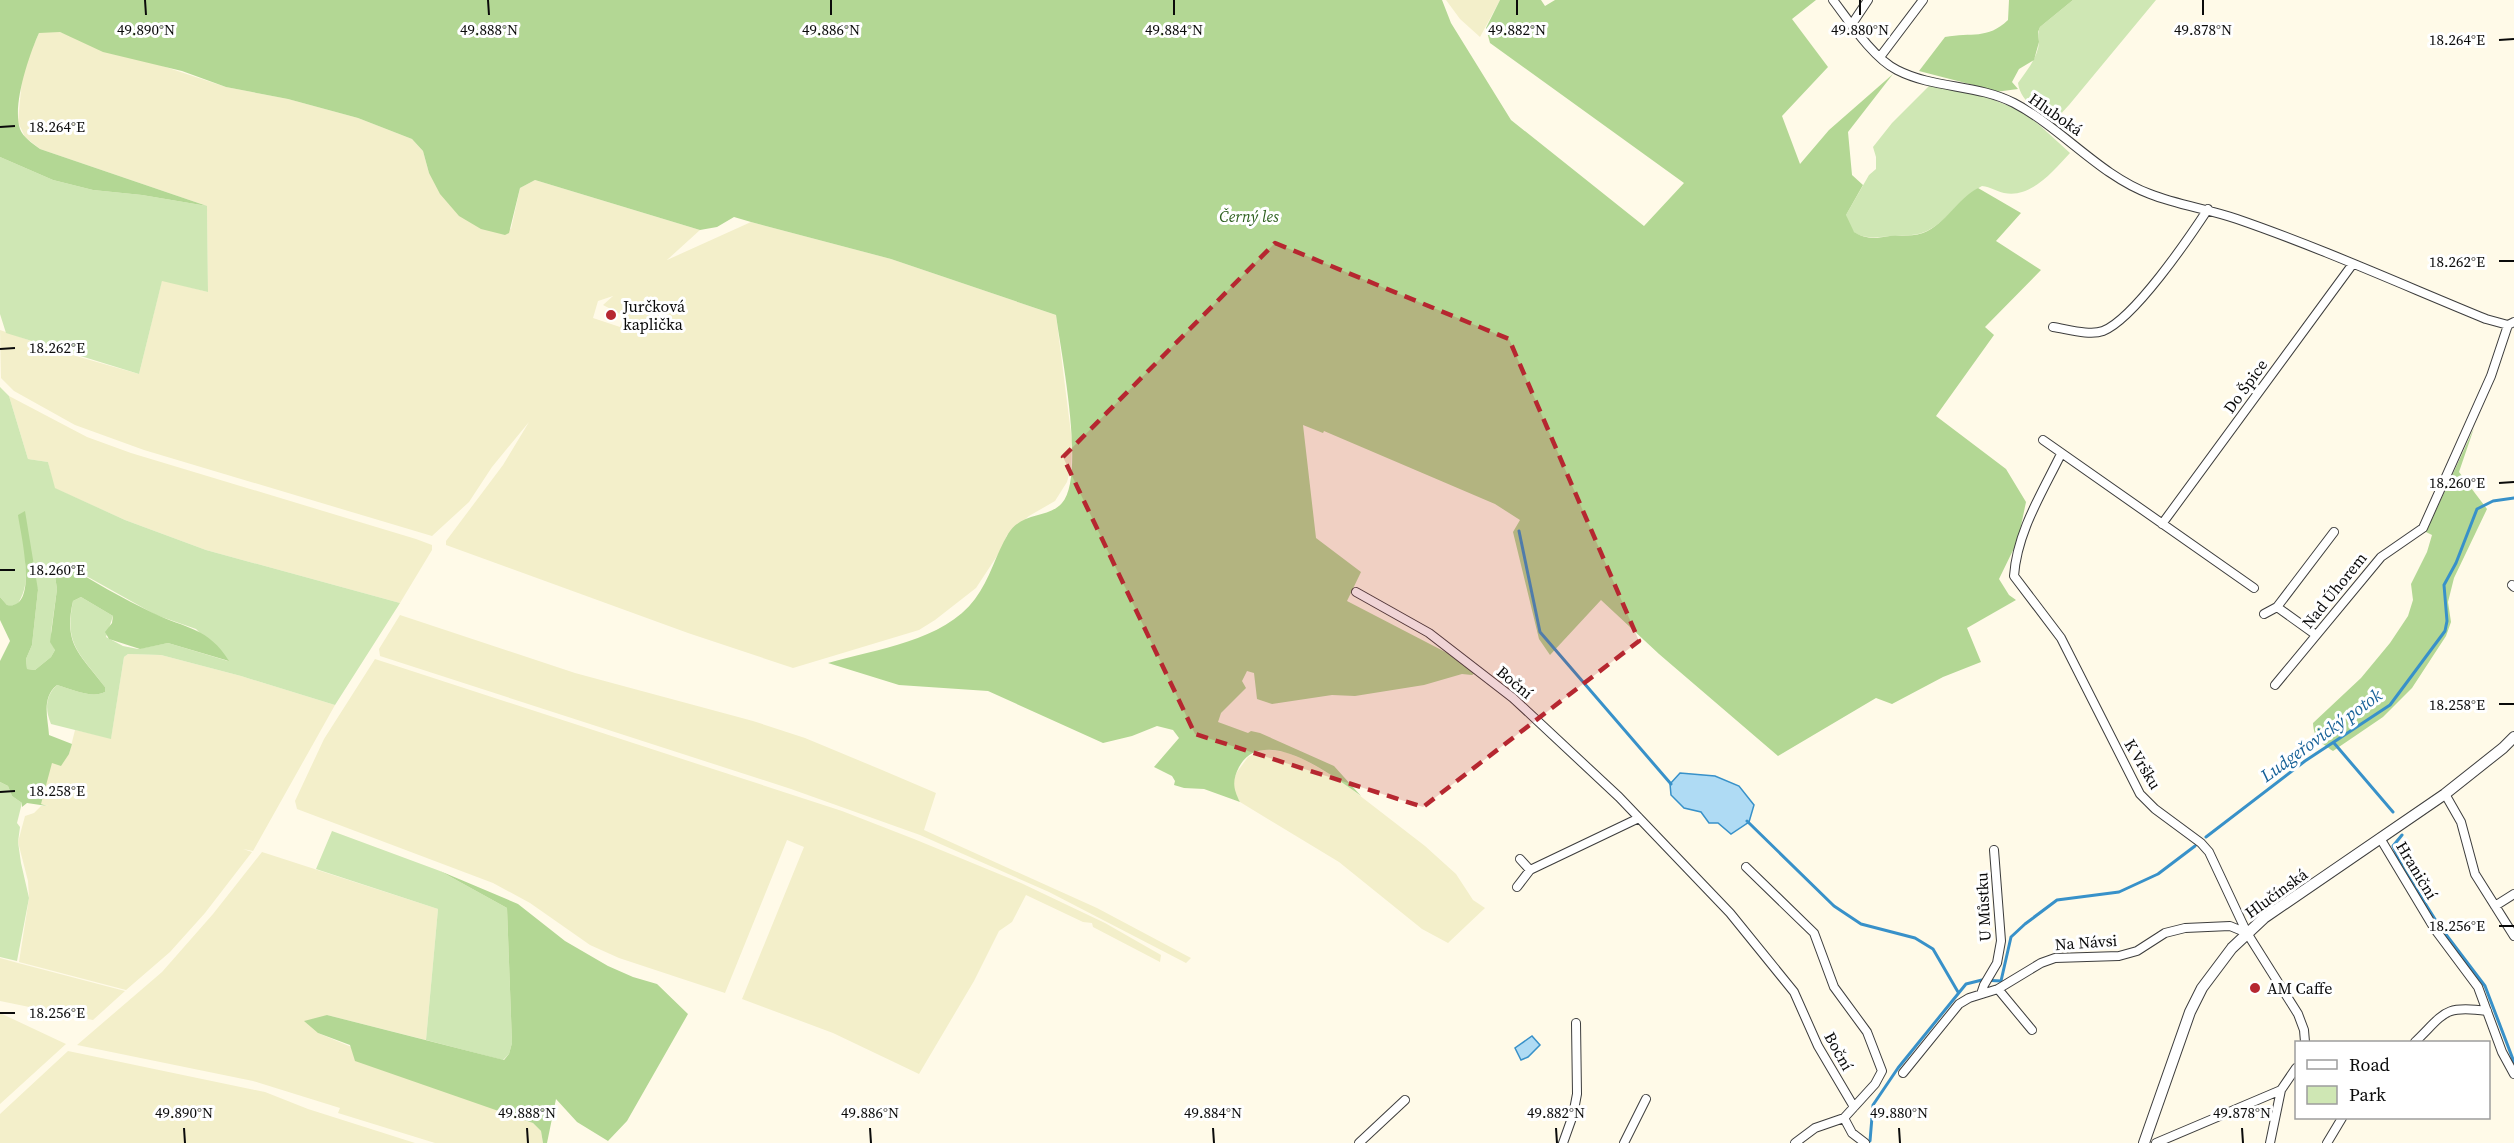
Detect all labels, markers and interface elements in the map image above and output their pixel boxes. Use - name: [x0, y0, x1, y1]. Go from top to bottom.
- text: 49.890°N: [117, 19, 175, 40]
- text: 49.888°N: [460, 19, 518, 40]
- text: 49.886°N: [802, 19, 860, 40]
- text: 49.884°N: [1145, 19, 1203, 40]
- text: 49.882°N: [1488, 19, 1546, 40]
- text: 49.880°N: [1831, 19, 1889, 40]
- text: 49.878°N: [2174, 19, 2232, 40]
- text: 18.264°E: [2429, 29, 2485, 50]
- street label: Hluboká: [2025, 87, 2088, 141]
- text: 18.264°E: [29, 116, 85, 137]
- park label: Černý les: [1219, 205, 1279, 227]
- text: 18.262°E: [2429, 251, 2485, 272]
- place label: Jurčková kaplička: [622, 295, 686, 335]
- marker: Jurčková kaplička: [604, 308, 618, 322]
- text: 18.262°E: [29, 337, 85, 358]
- street label: Do Špice: [2218, 354, 2272, 418]
- text: 18.260°E: [2429, 472, 2485, 493]
- street label: Nad Úhorem: [2297, 547, 2371, 633]
- text: 18.260°E: [29, 559, 85, 580]
- street label: Boční: [1492, 660, 1538, 704]
- water label: Ludgeřovický potok: [2254, 682, 2387, 788]
- text: 18.258°E: [2429, 694, 2485, 715]
- street label: K Vršku: [2119, 735, 2167, 793]
- text: 18.258°E: [29, 780, 85, 801]
- street label: Hraniční: [2391, 837, 2443, 903]
- street label: Hlučínská: [2240, 862, 2312, 923]
- street label: U Můstku: [1970, 872, 1996, 942]
- text: 18.256°E: [2429, 915, 2485, 936]
- street label: Na Návsi: [2054, 929, 2118, 955]
- place label: AM Caffe: [2267, 977, 2332, 999]
- marker: AM Caffe: [2248, 981, 2262, 995]
- text: 18.256°E: [29, 1002, 85, 1023]
- street label: Boční: [1819, 1028, 1859, 1075]
- legend: [2295, 1041, 2490, 1119]
- text: Road: [2349, 1052, 2390, 1077]
- text: Park: [2349, 1082, 2386, 1107]
- text: 49.890°N: [155, 1102, 213, 1123]
- text: 49.888°N: [498, 1102, 556, 1123]
- text: 49.886°N: [841, 1102, 899, 1123]
- text: 49.884°N: [1184, 1102, 1242, 1123]
- text: 49.882°N: [1527, 1102, 1585, 1123]
- text: 49.880°N: [1870, 1102, 1928, 1123]
- text: 49.878°N: [2213, 1102, 2271, 1123]

